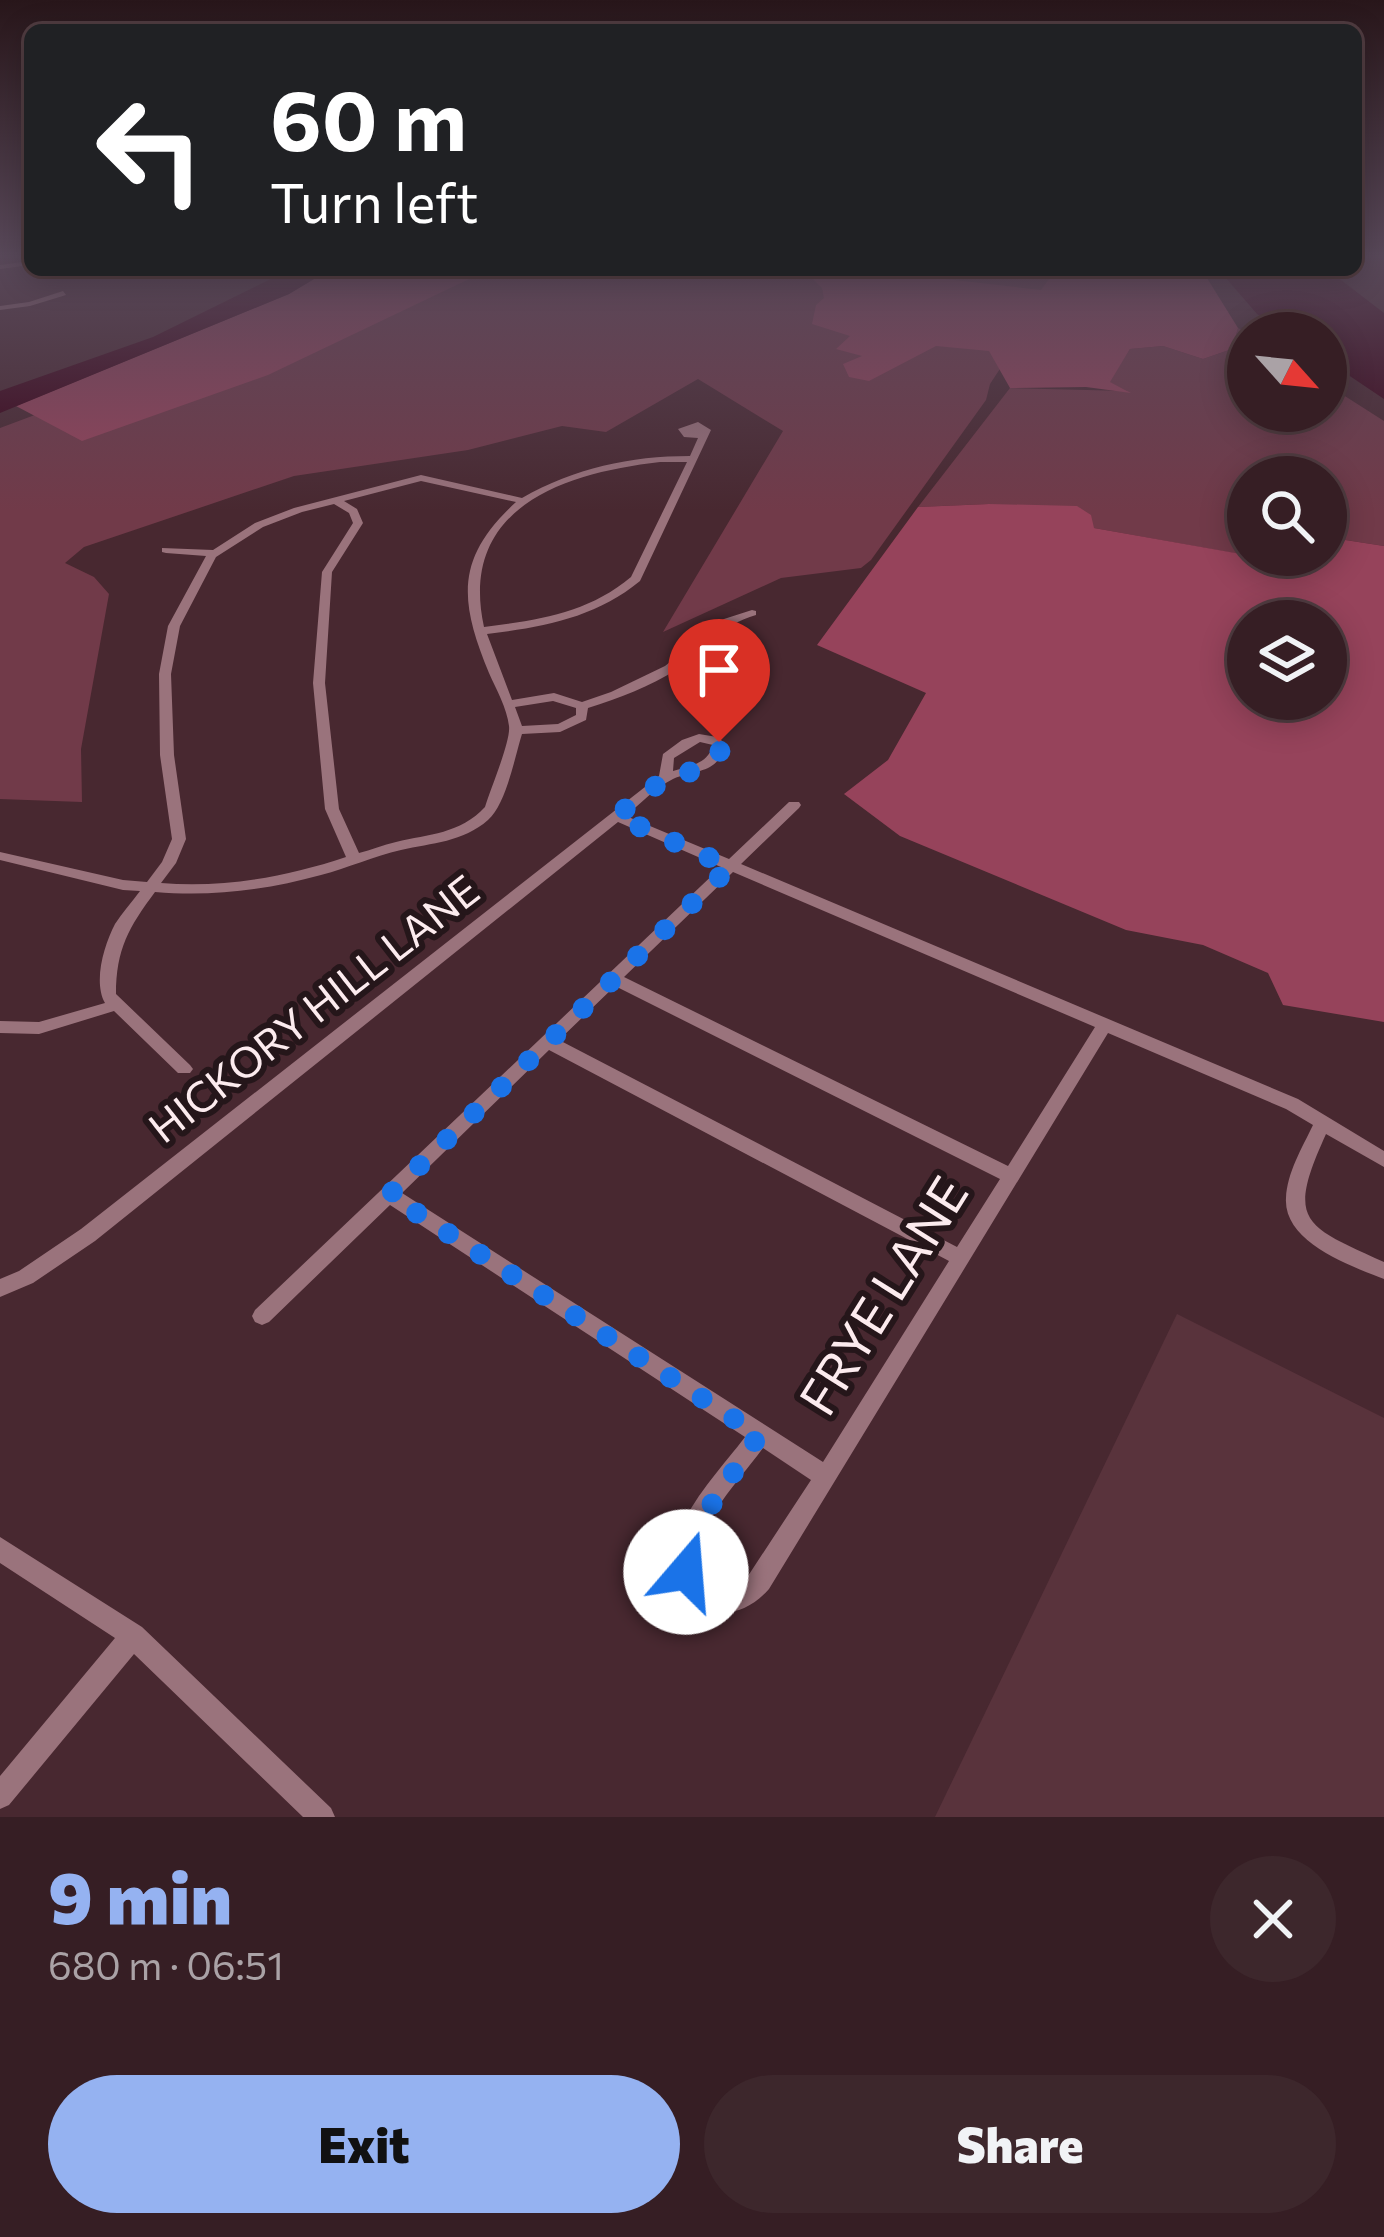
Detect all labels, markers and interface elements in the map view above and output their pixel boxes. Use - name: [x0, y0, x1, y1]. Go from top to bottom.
- text: 60 m: [270, 66, 467, 168]
- icon: left: [72, 72, 228, 228]
- text: Turn left: [270, 168, 478, 234]
- north arrow: [1227, 312, 1347, 432]
- map controls: [1227, 312, 1347, 720]
- button: search: [1227, 456, 1347, 576]
- button: layers: [1227, 600, 1347, 720]
- pin: [668, 619, 770, 742]
- icon: arrive: [686, 637, 752, 703]
- street label: HICKORY HILL LANE: [137, 862, 488, 1152]
- street label: FRYE LANE: [784, 1164, 980, 1425]
- position arrow: [623, 1509, 749, 1635]
- text: 9 min: [48, 1851, 232, 1939]
- button: close: [1210, 1856, 1336, 1982]
- text: 680 m · 06:51: [48, 1940, 284, 1988]
- button: Exit: [48, 2075, 680, 2213]
- button: Share: [704, 2075, 1336, 2213]

